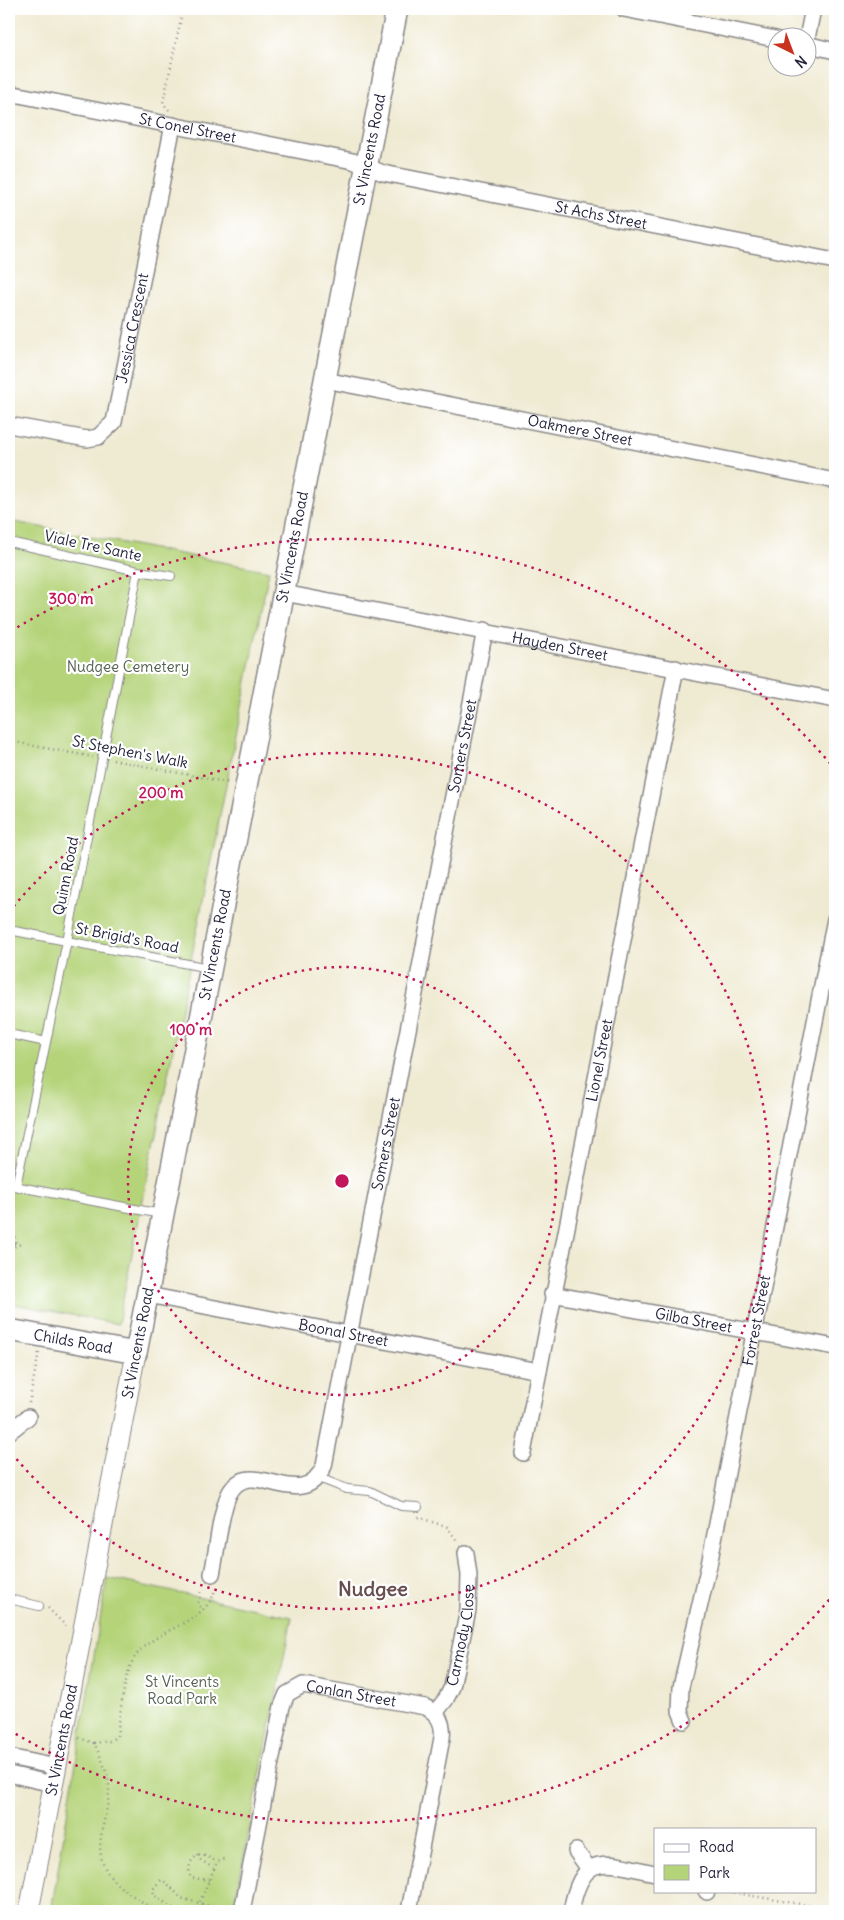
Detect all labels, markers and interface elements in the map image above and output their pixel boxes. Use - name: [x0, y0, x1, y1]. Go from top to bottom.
- north arrow: [766, 28, 816, 78]
- text: N: [791, 52, 810, 72]
- street label: St Vincents Road: [349, 92, 389, 207]
- street label: St Conel Street: [137, 109, 238, 147]
- street label: St Achs Street: [554, 197, 649, 233]
- street label: Jessica Crescent: [112, 271, 152, 385]
- street label: Oakmere Street: [526, 410, 634, 450]
- street label: St Vincents Road: [272, 490, 312, 604]
- street label: Viale Tre Sante: [43, 526, 143, 565]
- text: 300 m: [49, 589, 94, 608]
- street label: Hayden Street: [511, 628, 609, 665]
- park label: Nudgee Cemetery: [67, 657, 189, 676]
- street label: Somers Street: [444, 698, 480, 794]
- street label: St Stephen's Walk: [71, 731, 190, 772]
- text: 200 m: [139, 783, 183, 802]
- street label: Quinn Road: [49, 835, 82, 917]
- street label: St Vincents Road: [195, 887, 235, 1002]
- street label: St Brigid's Road: [74, 918, 181, 957]
- street label: Lionel Street: [582, 1017, 616, 1103]
- text: 100 m: [170, 1020, 212, 1039]
- street label: Somers Street: [367, 1095, 404, 1192]
- centre of rings: [333, 1172, 351, 1190]
- street label: Forrest Street: [738, 1274, 774, 1367]
- street label: St Vincents Road: [117, 1286, 158, 1400]
- street label: Gilba Street: [653, 1303, 734, 1337]
- street label: Boonal Street: [297, 1314, 390, 1350]
- street label: Childs Road: [32, 1325, 114, 1358]
- district label: Nudgee: [338, 1576, 408, 1601]
- street label: Carmody Close: [442, 1584, 478, 1688]
- park label: St Vincents Road Park: [145, 1672, 219, 1708]
- street label: Conlan Street: [305, 1676, 398, 1711]
- street label: St Vincents Road: [41, 1683, 81, 1797]
- legend: [654, 1828, 816, 1892]
- text: Road: [699, 1837, 734, 1856]
- text: Park: [699, 1863, 730, 1882]

